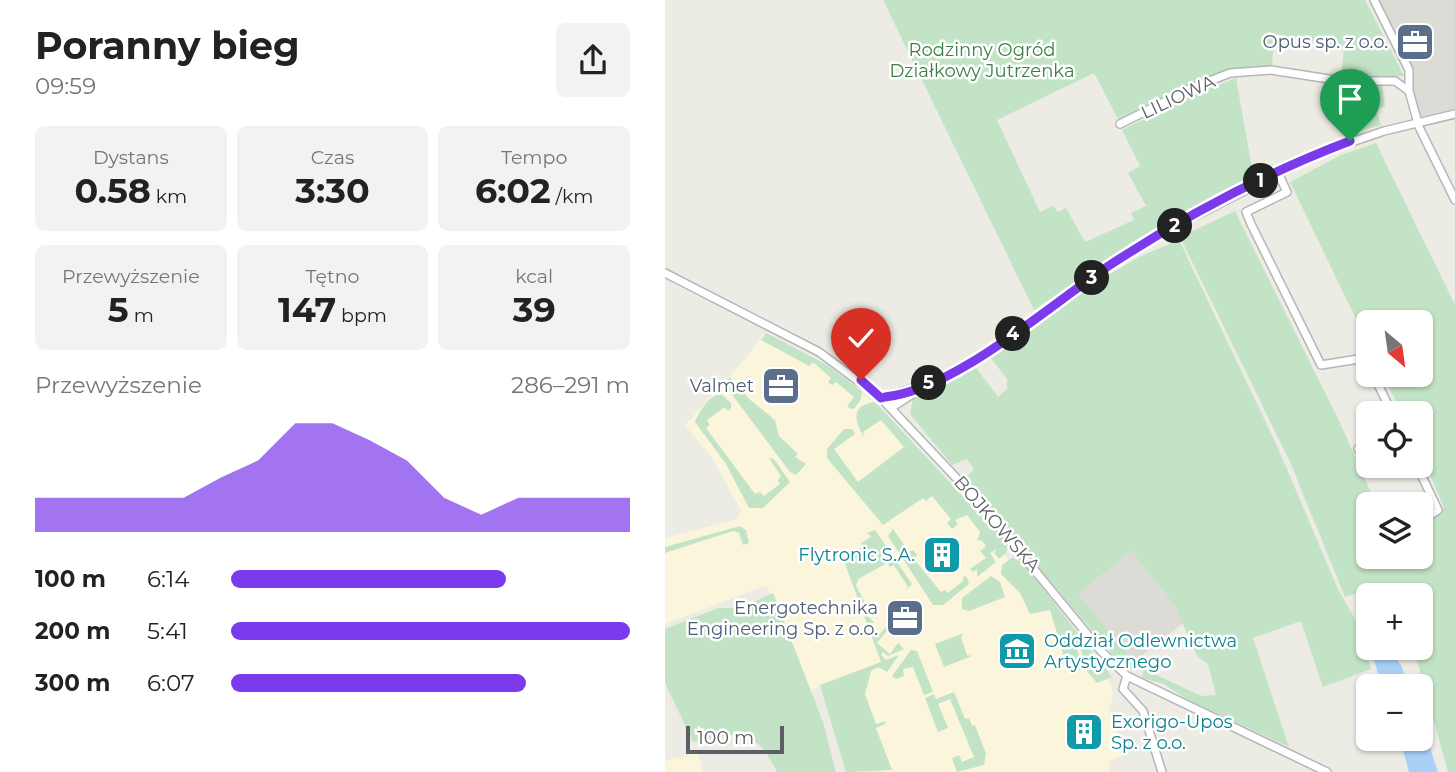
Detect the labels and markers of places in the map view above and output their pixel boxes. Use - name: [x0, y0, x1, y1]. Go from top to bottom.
- office icon: Opus sp. z o.o.: [1394, 21, 1436, 63]
- place label: Opus sp. z o.o.: [1263, 31, 1388, 53]
- pin: [1320, 69, 1380, 141]
- pin: 1: [1243, 164, 1279, 198]
- pin: 2: [1157, 208, 1193, 244]
- pin: 3: [1075, 260, 1109, 296]
- pin: [831, 308, 891, 380]
- pin: 4: [995, 316, 1031, 352]
- office icon: Valmet: [760, 365, 802, 407]
- pin: 5: [911, 366, 947, 400]
- place label: Valmet: [690, 375, 754, 397]
- building icon: Flytronic S.A.: [921, 534, 963, 576]
- place label: Flytronic S.A.: [798, 544, 915, 566]
- place label: Energotechnika Engineering Sp. z o.o.: [687, 597, 878, 640]
- office icon: Energotechnika Engineering Sp. z o.o.: [884, 597, 926, 639]
- museum icon: Oddział Odlewnictwa Artystycznego: [996, 630, 1038, 672]
- place label: Oddział Odlewnictwa Artystycznego: [1044, 630, 1237, 673]
- building icon: Exorigo-Upos Sp. z o.o.: [1063, 711, 1105, 753]
- place label: Exorigo-Upos Sp. z o.o.: [1111, 711, 1233, 754]

